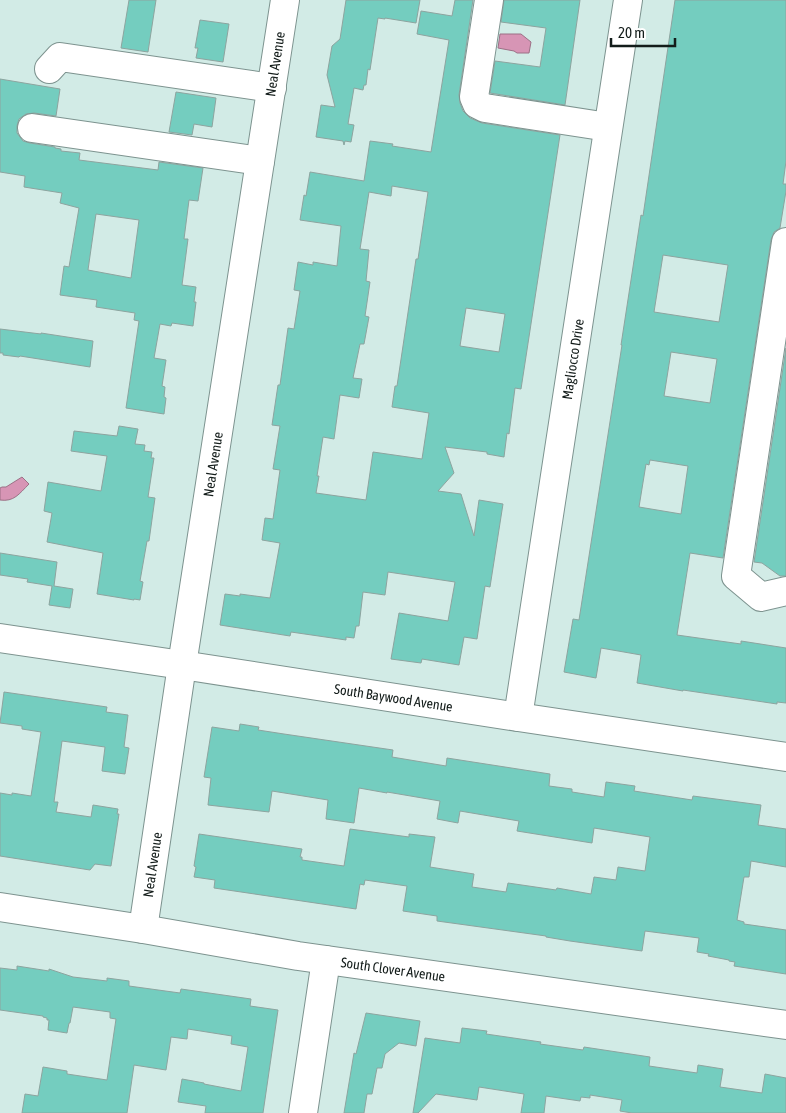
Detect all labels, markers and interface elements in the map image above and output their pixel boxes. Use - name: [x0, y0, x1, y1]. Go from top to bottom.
- scale bar: [611, 15, 675, 47]
- text: 20 m: [618, 24, 645, 41]
- street label: Neal Avenue: [262, 30, 288, 98]
- street label: Magliocco Drive: [559, 318, 587, 401]
- street label: Neal Avenue: [200, 431, 226, 498]
- street label: South Baywood Avenue: [333, 681, 454, 715]
- street label: Neal Avenue: [140, 831, 165, 898]
- street label: South Clover Avenue: [340, 954, 446, 985]

